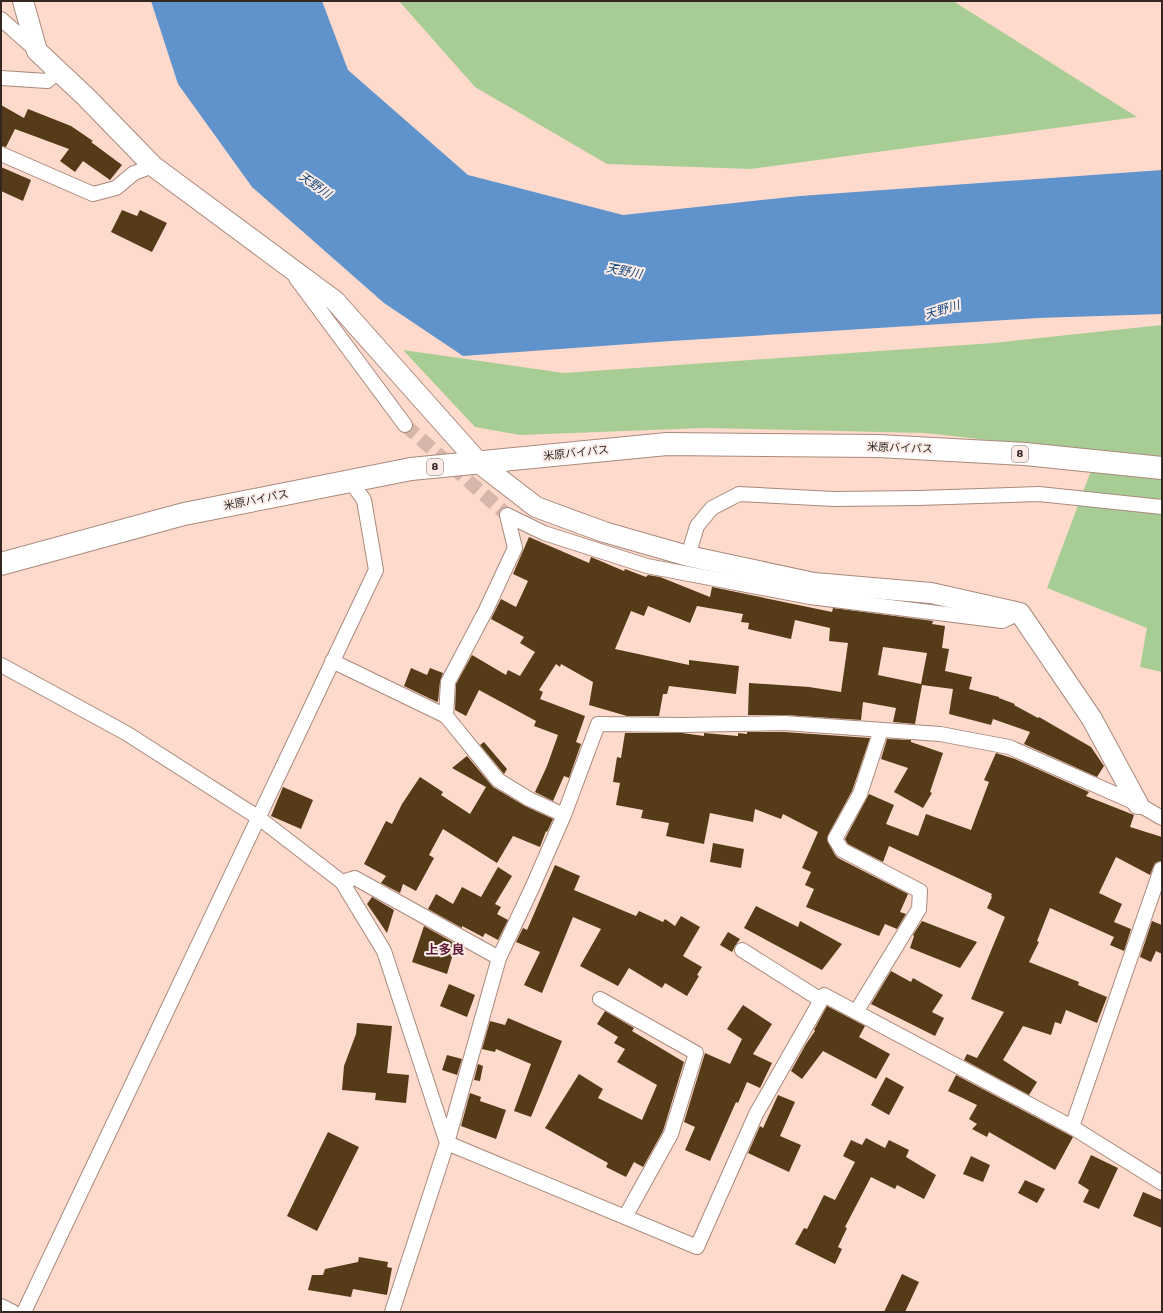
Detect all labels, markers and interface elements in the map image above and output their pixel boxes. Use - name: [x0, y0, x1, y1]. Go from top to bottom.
- water label: 天野川: [296, 169, 335, 202]
- water label: 天野川: [605, 261, 645, 282]
- water label: 天野川: [923, 297, 963, 322]
- street label: 米原バイパス: [867, 440, 933, 456]
- street label: 米原バイパス: [543, 443, 609, 463]
- road number: 8: [1012, 446, 1028, 462]
- road number: 8: [427, 459, 443, 475]
- street label: 米原バイパス: [222, 487, 290, 513]
- district label: 上多良: [425, 942, 465, 957]

